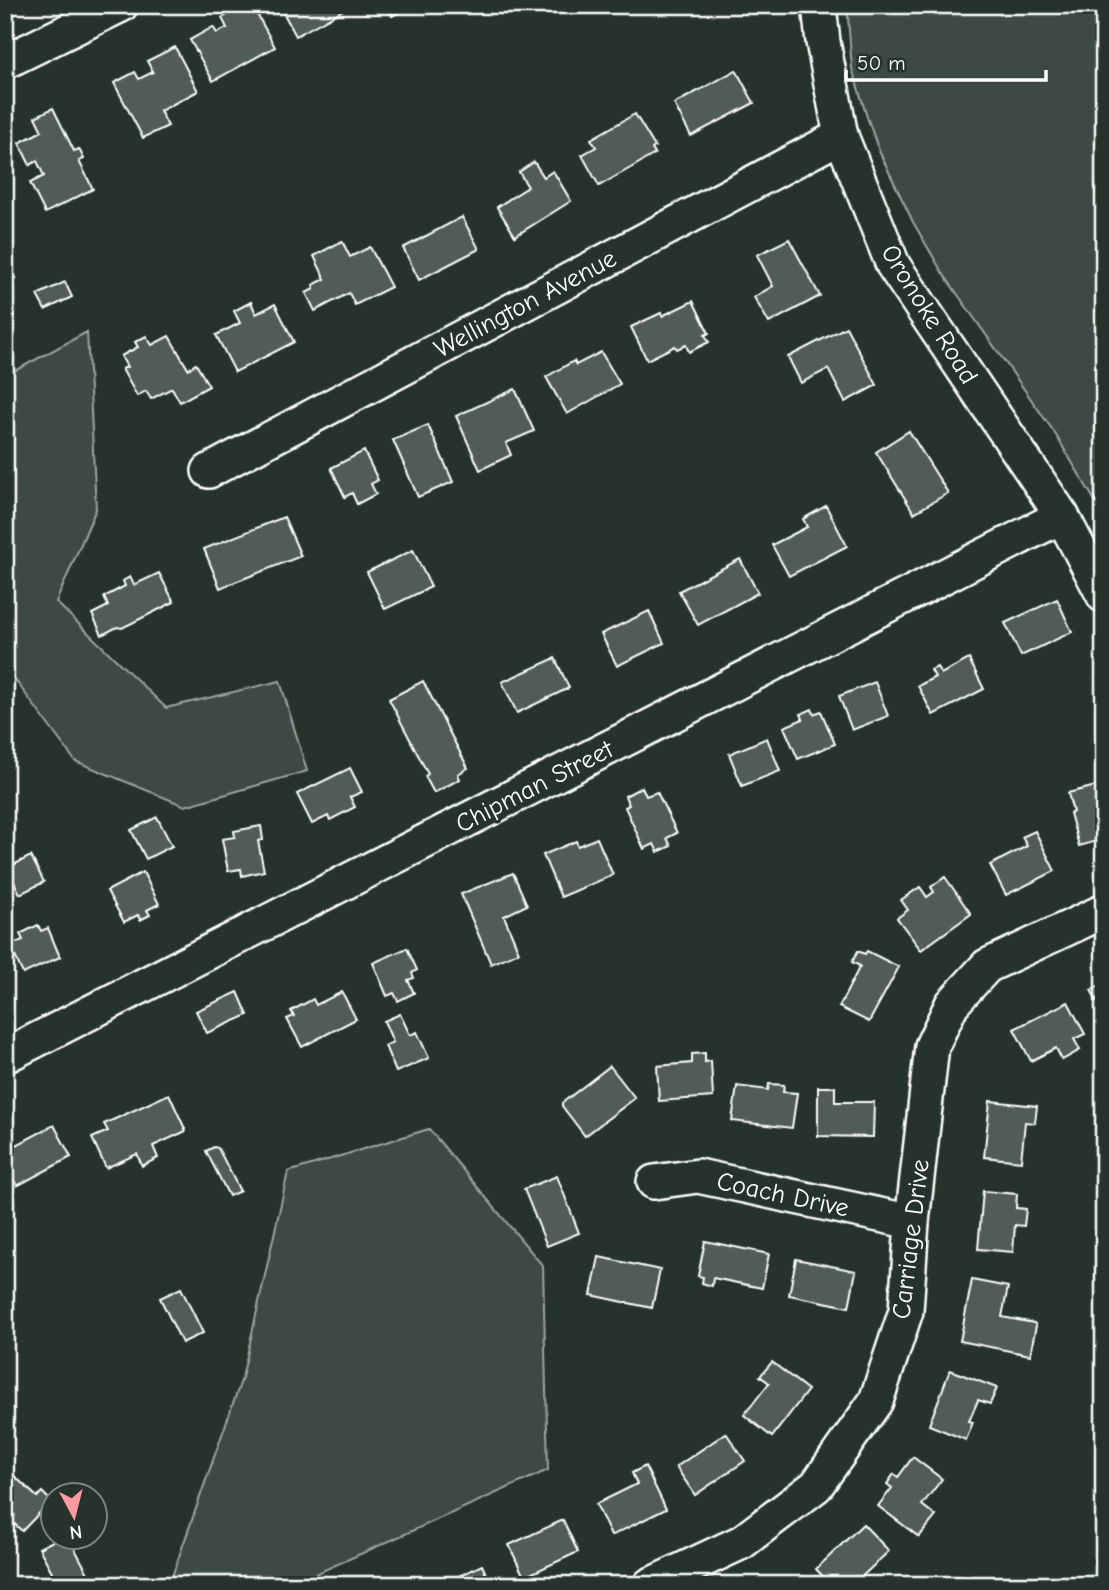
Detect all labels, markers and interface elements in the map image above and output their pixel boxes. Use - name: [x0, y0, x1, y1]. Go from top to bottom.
- scale bar: [846, 38, 1046, 82]
- text: 50 m: [857, 51, 906, 75]
- street label: Oronoke Road: [874, 239, 984, 390]
- street label: Wellington Avenue: [429, 243, 622, 365]
- street label: Chipman Street: [451, 734, 620, 839]
- street label: Carriage Drive: [886, 1157, 936, 1321]
- street label: Coach Drive: [714, 1166, 852, 1224]
- north arrow: [38, 1482, 108, 1552]
- text: N: [68, 1520, 83, 1544]

